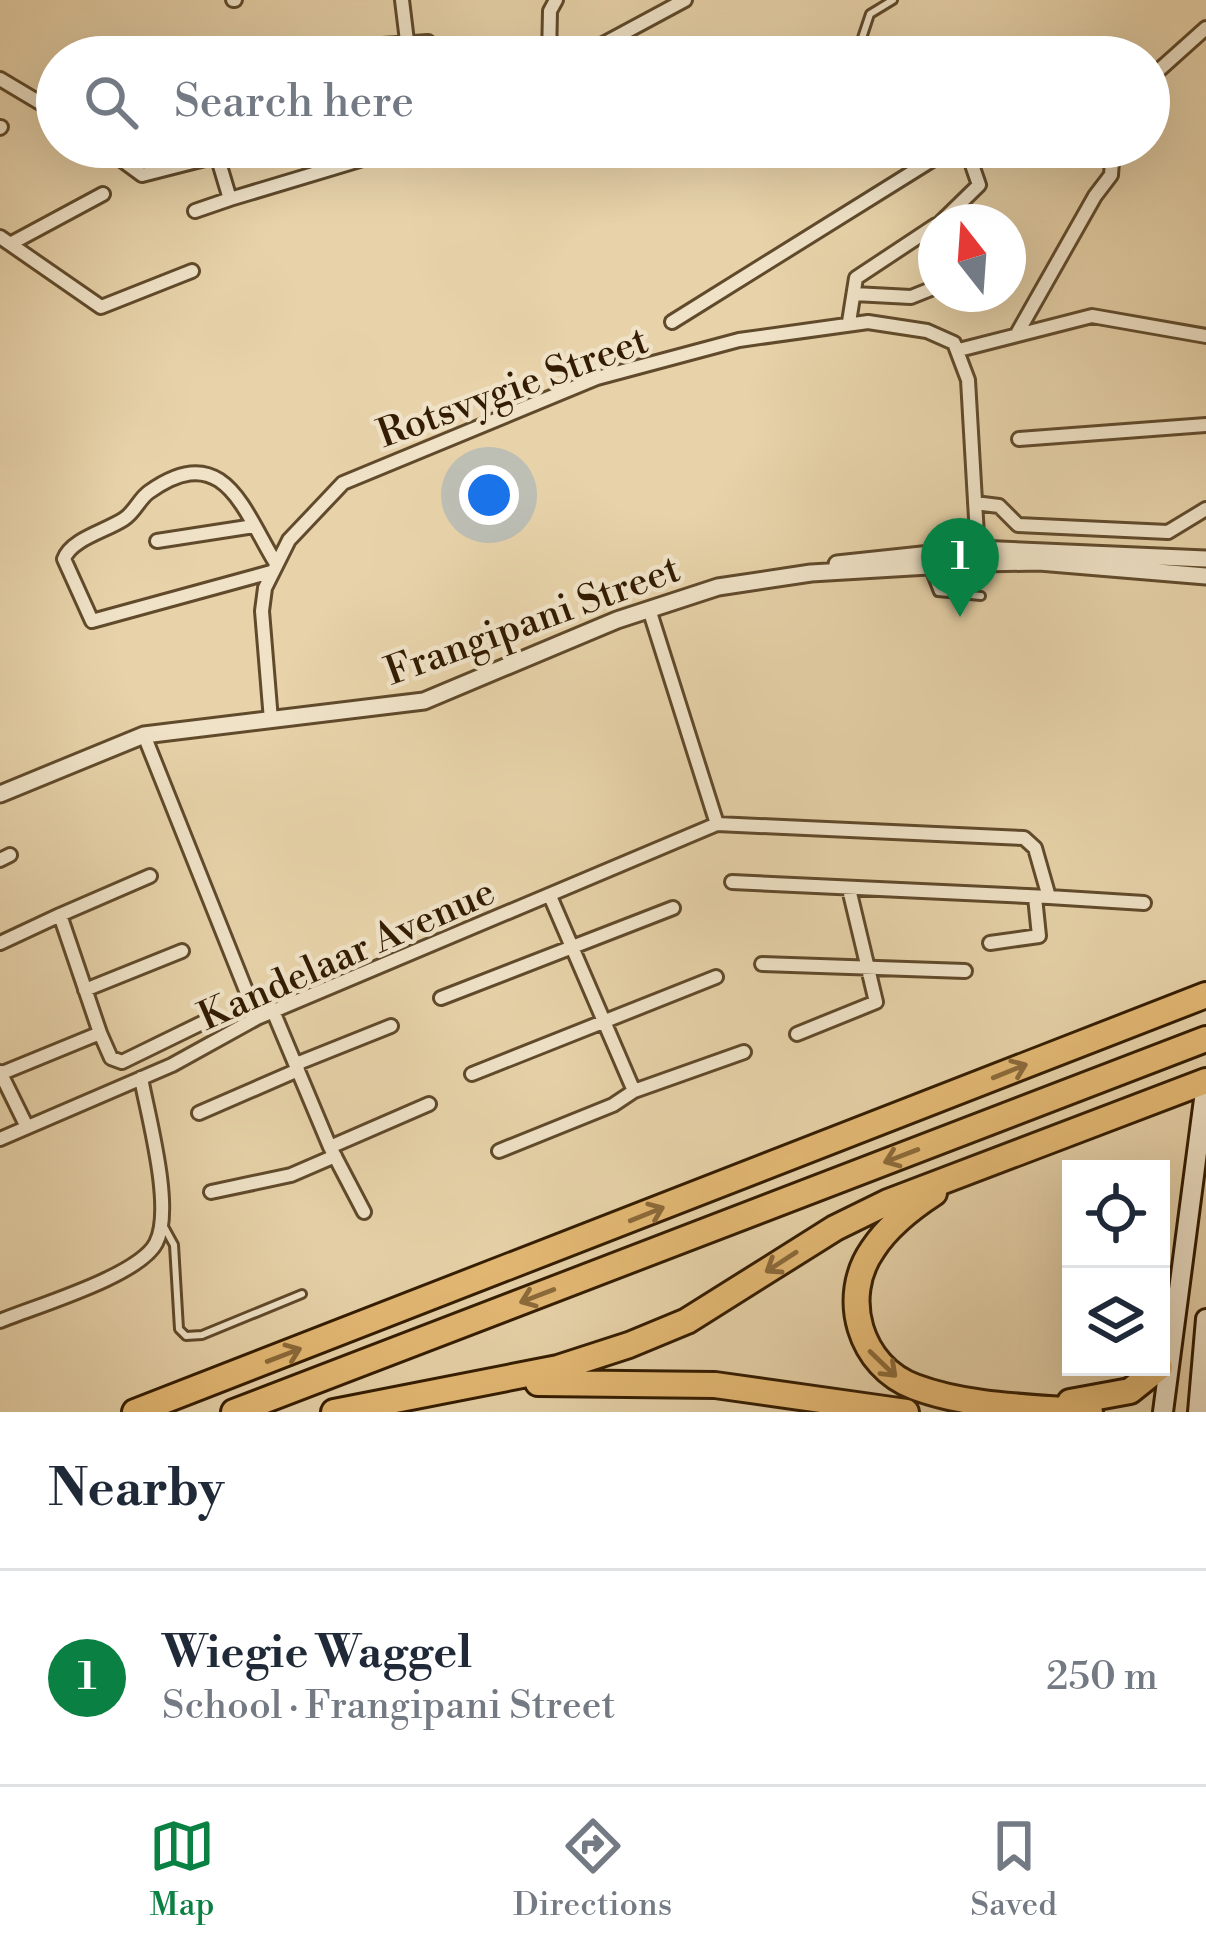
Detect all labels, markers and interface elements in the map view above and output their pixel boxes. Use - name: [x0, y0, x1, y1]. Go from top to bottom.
- search box: [36, 36, 1170, 168]
- icon: search: [78, 69, 144, 135]
- text: Search here: [174, 74, 414, 131]
- north arrow: [918, 204, 1026, 312]
- street label: Rotsvygie Street: [371, 317, 655, 460]
- your location: [459, 465, 519, 525]
- pin: 1: [921, 518, 999, 617]
- street label: Frangipani Street: [379, 545, 687, 697]
- street label: Kandelaar Avenue: [191, 868, 503, 1043]
- one-way arrow: [991, 1059, 1028, 1081]
- one-way arrow: [883, 1147, 920, 1169]
- map controls: [1062, 1160, 1170, 1376]
- button: locate: [1062, 1160, 1170, 1268]
- one-way arrow: [628, 1202, 665, 1224]
- one-way arrow: [764, 1250, 798, 1274]
- button: layers: [1062, 1268, 1170, 1376]
- one-way arrow: [519, 1286, 556, 1308]
- one-way arrow: [264, 1342, 301, 1364]
- one-way arrow: [868, 1349, 898, 1379]
- text: Nearby: [48, 1458, 224, 1522]
- text: Wiegie Waggel: [162, 1625, 472, 1682]
- text: 1: [78, 1653, 96, 1702]
- text: 250 m: [1046, 1653, 1158, 1702]
- text: School · Frangipani Street: [162, 1682, 615, 1731]
- tab: Map: [149, 1813, 215, 1926]
- tab: Directions: [513, 1813, 672, 1926]
- tab: Saved: [970, 1813, 1057, 1926]

